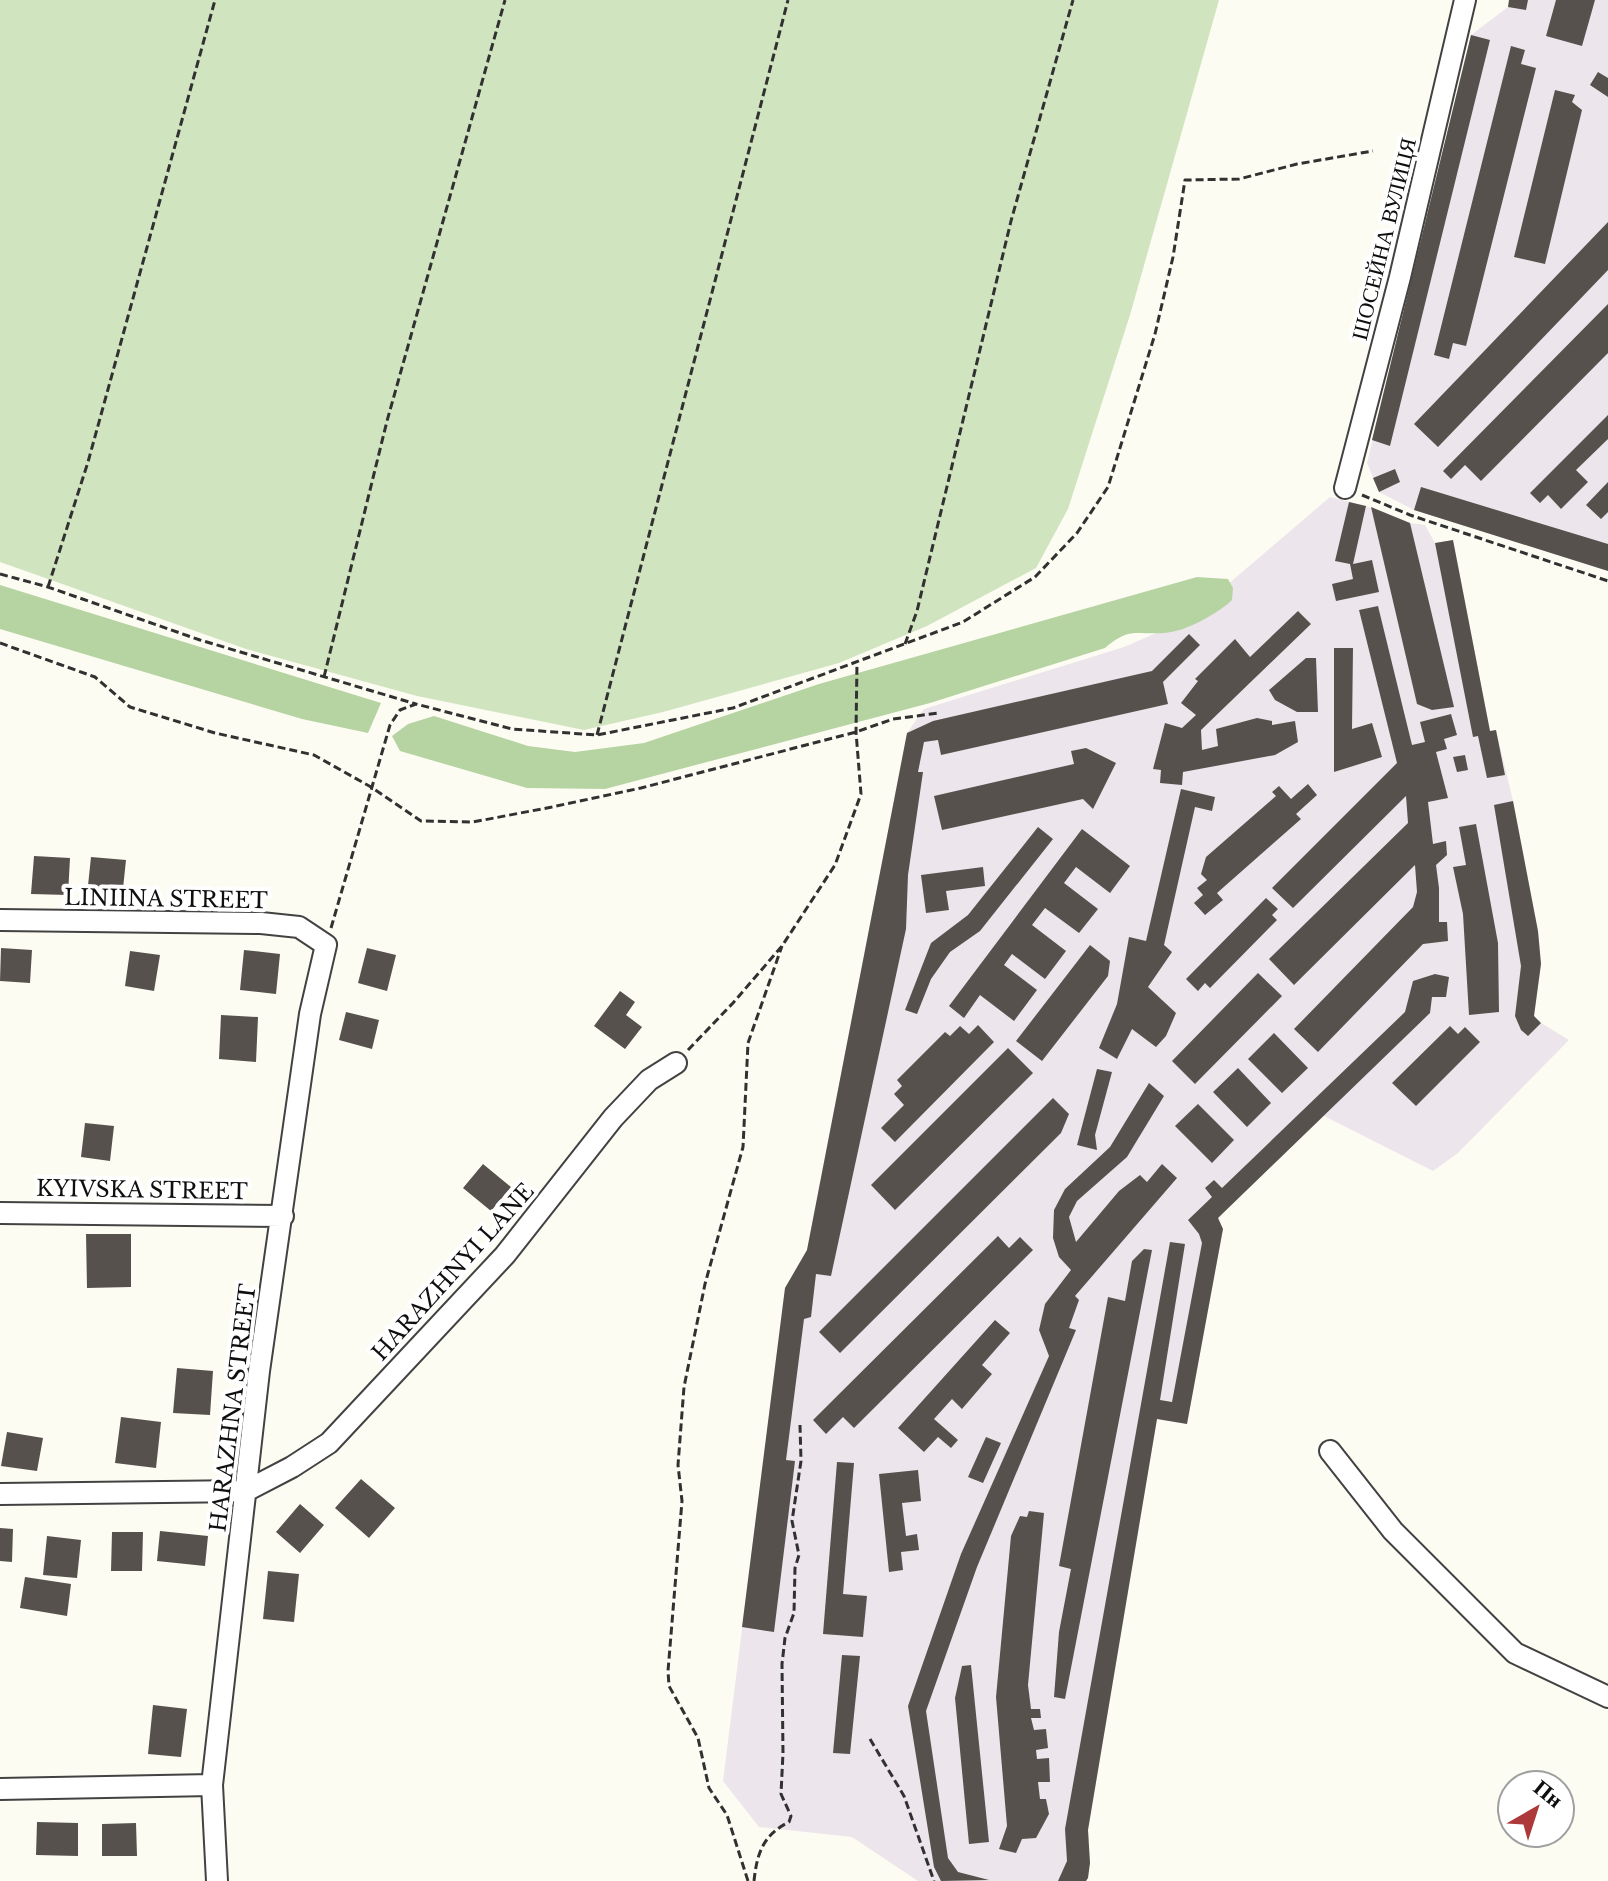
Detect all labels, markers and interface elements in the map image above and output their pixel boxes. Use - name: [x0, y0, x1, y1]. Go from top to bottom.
- street label: ШОСЕЙНА ВУЛИЦЯ: [1346, 135, 1422, 343]
- street label: LINIINA STREET: [64, 884, 268, 914]
- street label: KYIVSKA STREET: [36, 1175, 248, 1205]
- street label: HARAZHNYI LANE: [366, 1178, 540, 1366]
- street label: HARAZHNA STREET: [204, 1282, 262, 1534]
- north arrow: [1496, 1769, 1576, 1849]
- text: Пн: [1528, 1774, 1569, 1814]

